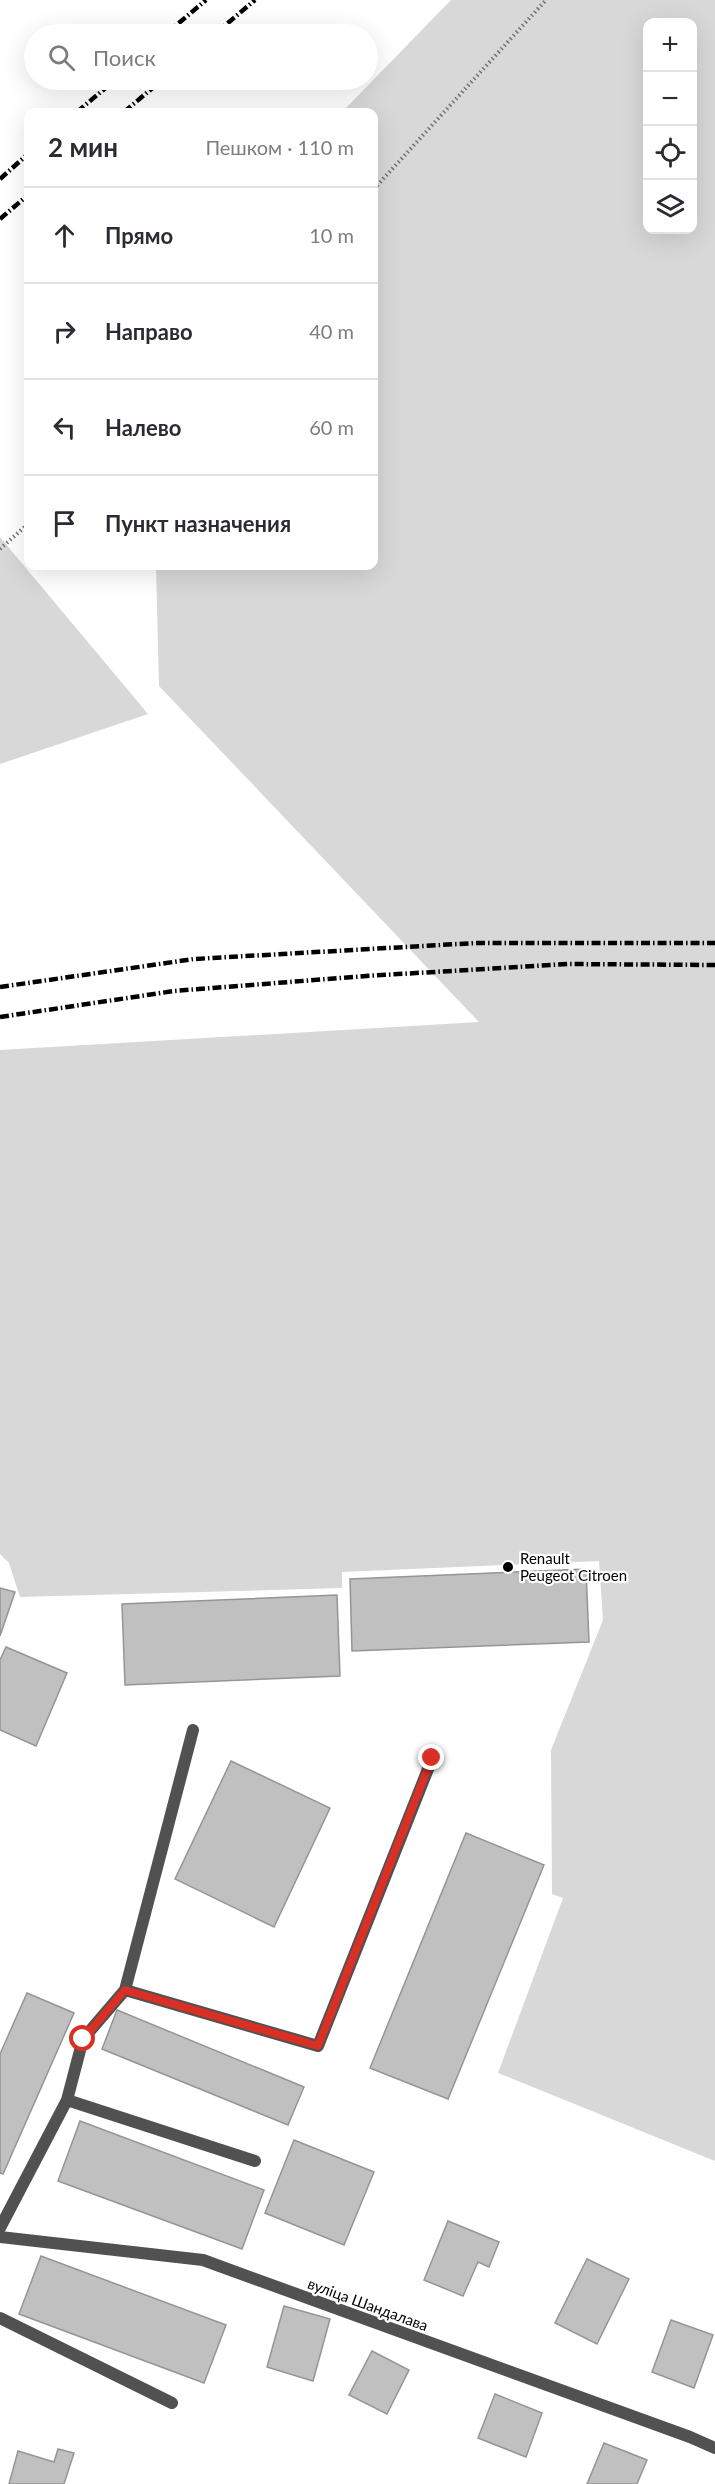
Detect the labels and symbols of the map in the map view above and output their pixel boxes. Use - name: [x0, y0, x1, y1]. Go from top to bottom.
- place label: Renault Peugeot Citroen: [520, 1549, 627, 1584]
- marker: Renault Peugeot Citroen: [501, 1560, 515, 1574]
- route end: [418, 1744, 444, 1770]
- route start: [69, 2025, 95, 2051]
- street label: вуліца Шандалава: [305, 2274, 431, 2334]

